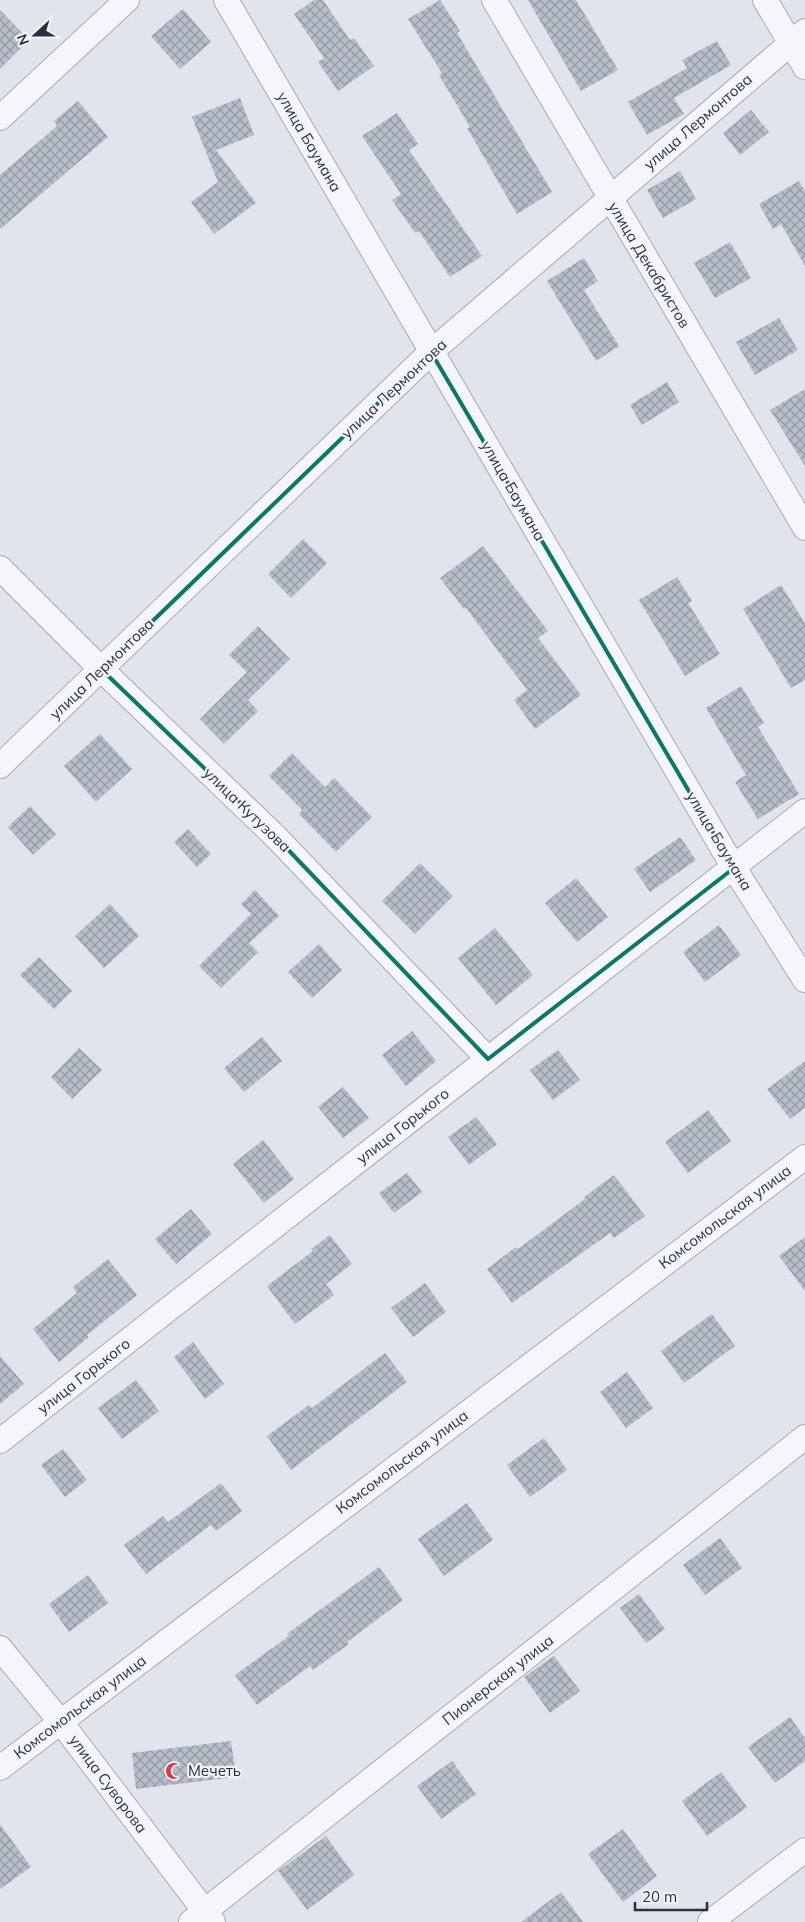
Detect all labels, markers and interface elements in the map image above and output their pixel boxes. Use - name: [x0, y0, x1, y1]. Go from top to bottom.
- north arrow: [10, 10, 60, 60]
- text: N: [13, 31, 33, 48]
- street label: улица Лермонтова: [640, 69, 756, 174]
- street label: улица Баумана: [273, 88, 346, 195]
- street label: улица Декабристов: [604, 198, 695, 331]
- street label: улица Лермонтова: [337, 335, 450, 442]
- street label: улица Баумана: [477, 437, 550, 544]
- street label: улица Лермонтова: [46, 614, 158, 723]
- street label: улица Кутузова: [200, 763, 295, 856]
- street label: улица Баумана: [682, 788, 757, 894]
- street label: улица Горького: [353, 1084, 453, 1168]
- street label: Комсомольская улица: [655, 1161, 795, 1273]
- street label: улица Горького: [34, 1334, 134, 1418]
- street label: Комсомольская улица: [332, 1406, 472, 1518]
- street label: Пионерская улица: [438, 1630, 557, 1729]
- street label: Комсомольская улица: [10, 1651, 150, 1763]
- street label: улица Суворова: [65, 1731, 152, 1837]
- mosque icon: Мечеть: [164, 1761, 184, 1781]
- place label: Мечеть: [188, 1761, 241, 1780]
- scale bar: [635, 1880, 708, 1912]
- text: 20 m: [642, 1887, 677, 1906]

